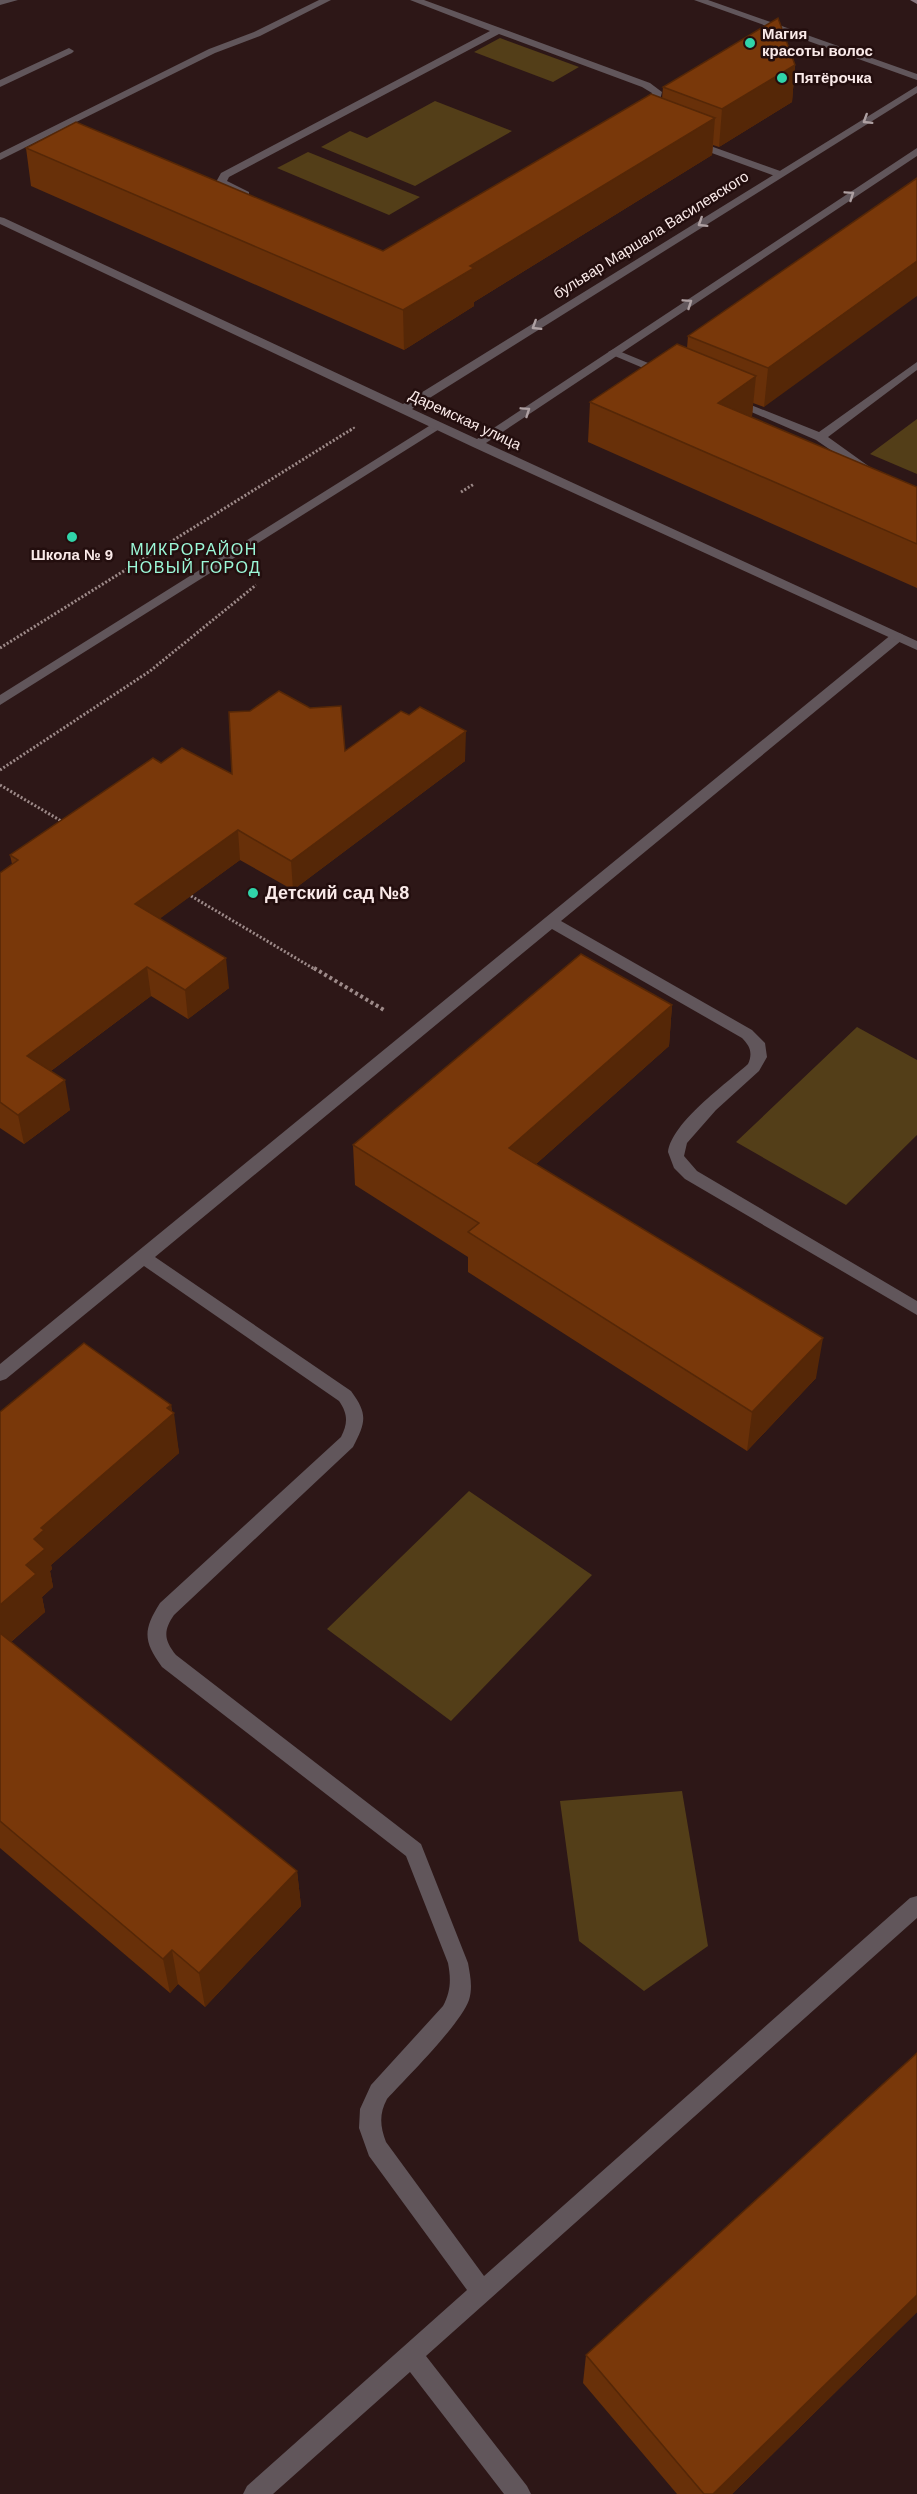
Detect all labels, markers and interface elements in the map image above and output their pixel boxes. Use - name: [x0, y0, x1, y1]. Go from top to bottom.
- place label: Магия красоты волос: [762, 25, 873, 59]
- marker: Магия красоты волос: [743, 36, 757, 50]
- place label: Пятёрочка: [794, 69, 872, 86]
- marker: Пятёрочка: [775, 71, 789, 85]
- one-way arrow: [863, 112, 873, 124]
- street label: бульвар Маршала Василевского: [550, 167, 751, 302]
- one-way arrow: [844, 191, 855, 202]
- one-way arrow: [698, 215, 708, 227]
- one-way arrow: [682, 299, 693, 310]
- one-way arrow: [532, 319, 543, 330]
- street label: Даремская улица: [406, 386, 525, 453]
- one-way arrow: [519, 407, 530, 418]
- marker: Школа № 9: [65, 530, 79, 544]
- district label: МИКРОРАЙОН НОВЫЙ ГОРОД: [127, 540, 261, 576]
- place label: Школа № 9: [31, 546, 113, 563]
- place label: Детский сад №8: [265, 883, 409, 903]
- marker: Детский сад №8: [246, 886, 260, 900]

